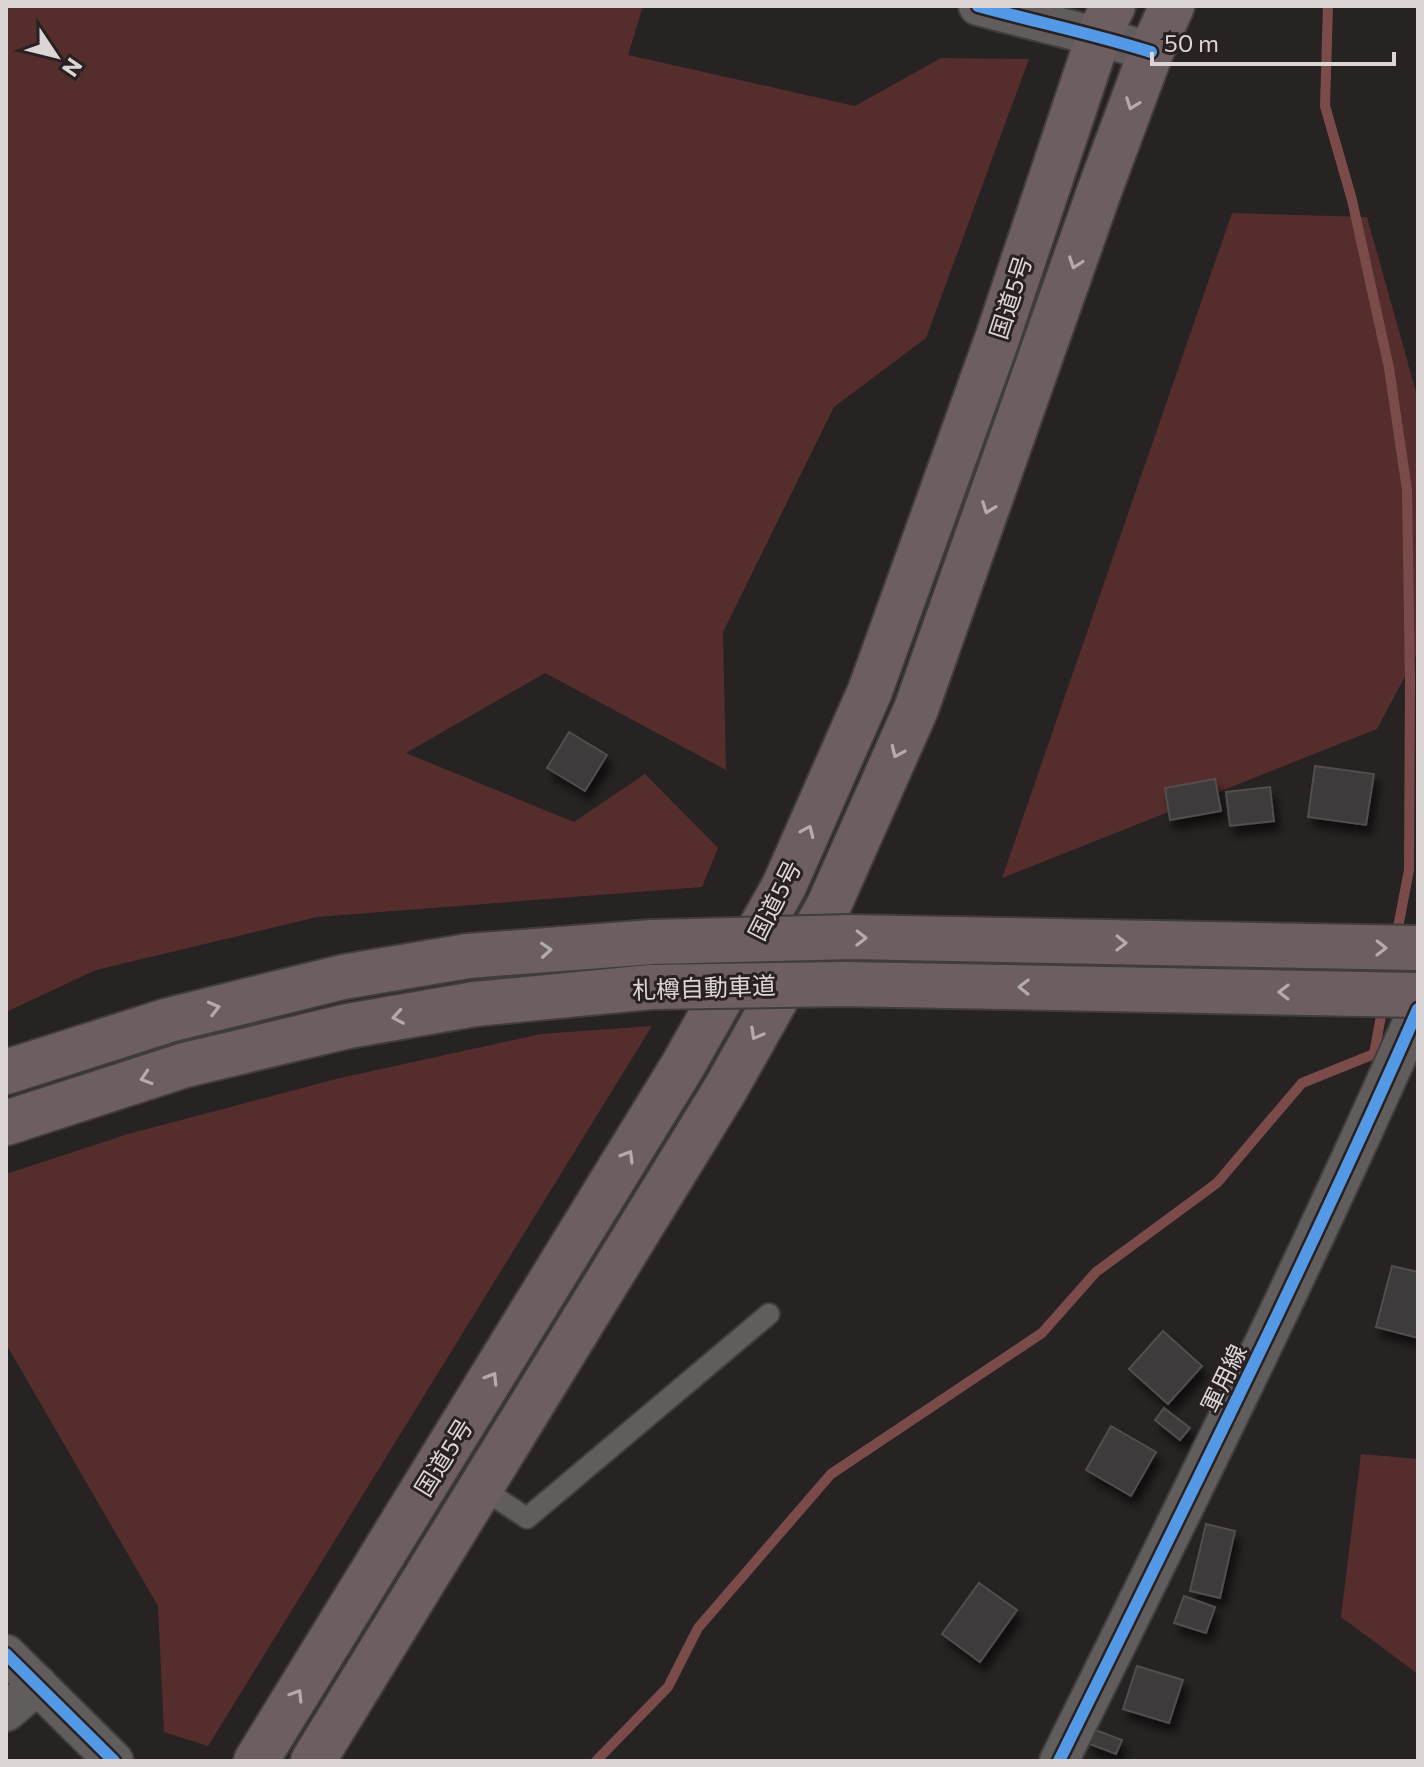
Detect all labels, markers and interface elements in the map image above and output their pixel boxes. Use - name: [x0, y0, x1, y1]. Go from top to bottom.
- north arrow: [16, 16, 96, 96]
- scale bar: [1152, 16, 1394, 66]
- text: 50 m: [1164, 28, 1219, 57]
- text: N: [57, 53, 89, 82]
- one-way arrow: [1125, 96, 1142, 110]
- street label: 国道5号: [983, 252, 1037, 342]
- one-way arrow: [1068, 255, 1084, 269]
- one-way arrow: [981, 500, 998, 514]
- one-way arrow: [891, 744, 907, 758]
- one-way arrow: [799, 825, 815, 839]
- street label: 国道5号: [742, 855, 806, 945]
- one-way arrow: [855, 929, 868, 946]
- one-way arrow: [1115, 934, 1128, 951]
- one-way arrow: [1375, 939, 1388, 956]
- one-way arrow: [540, 942, 553, 959]
- street label: 札樽自動車道: [632, 970, 776, 1004]
- one-way arrow: [1017, 979, 1030, 996]
- one-way arrow: [1277, 984, 1290, 1001]
- one-way arrow: [207, 1001, 221, 1018]
- one-way arrow: [391, 1008, 405, 1025]
- one-way arrow: [751, 1026, 766, 1041]
- one-way arrow: [139, 1068, 153, 1084]
- one-way arrow: [618, 1150, 634, 1165]
- street label: 軍用線: [1194, 1339, 1252, 1417]
- one-way arrow: [483, 1372, 498, 1387]
- street label: 国道5号: [408, 1413, 478, 1501]
- one-way arrow: [287, 1689, 302, 1703]

